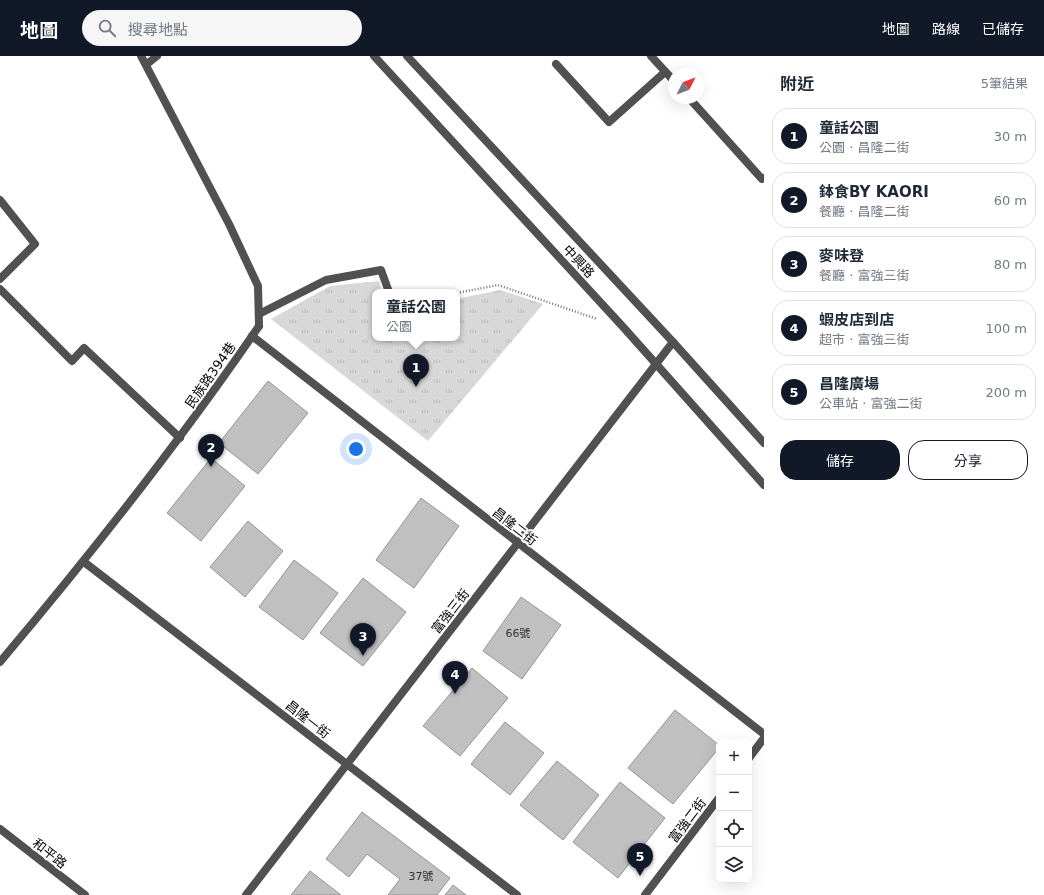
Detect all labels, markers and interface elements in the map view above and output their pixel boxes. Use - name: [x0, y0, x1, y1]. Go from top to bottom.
- search box: [82, 10, 362, 46]
- icon: search: [96, 17, 118, 39]
- text: 地圖: [20, 19, 58, 41]
- text: 搜尋地點: [128, 21, 188, 39]
- text: 地圖: [882, 21, 910, 37]
- text: 路線: [932, 21, 960, 37]
- text: 已儲存: [982, 21, 1024, 37]
- north arrow: [668, 68, 704, 104]
- text: 附近: [780, 74, 814, 94]
- text: 5筆結果: [981, 76, 1028, 91]
- text: 童話公園: [819, 119, 879, 137]
- text: 1: [789, 129, 799, 144]
- text: 30 m: [994, 129, 1027, 144]
- text: 公園 · 昌隆二街: [819, 140, 909, 155]
- text: 鉢食BY KAORI: [819, 183, 929, 201]
- text: 2: [789, 193, 799, 208]
- text: 60 m: [994, 193, 1027, 208]
- text: 餐廳 · 昌隆二街: [819, 204, 909, 219]
- street label: 中興路: [560, 242, 597, 281]
- text: 麥味登: [819, 247, 864, 265]
- text: 3: [789, 257, 799, 272]
- text: 80 m: [994, 257, 1027, 272]
- text: 餐廳 · 富強三街: [819, 268, 909, 283]
- popup: [372, 289, 460, 341]
- text: 童話公園: [386, 298, 446, 316]
- text: 蝦皮店到店: [819, 311, 894, 329]
- text: 公園: [386, 319, 412, 334]
- text: 4: [789, 321, 799, 336]
- text: 100 m: [985, 321, 1027, 336]
- text: 超市 · 富強三街: [819, 332, 909, 347]
- street label: 民族路394巷: [182, 340, 239, 411]
- pin: 1: [403, 354, 429, 387]
- text: 昌隆廣場: [819, 375, 879, 393]
- text: 5: [789, 385, 799, 400]
- text: 200 m: [985, 385, 1027, 400]
- text: 公車站 · 富強二街: [819, 396, 922, 411]
- pin: 2: [198, 434, 224, 467]
- your location: [346, 439, 366, 459]
- button: 儲存: [780, 440, 900, 480]
- button: 分享: [908, 440, 1028, 480]
- street label: 昌隆二街: [490, 504, 540, 548]
- street label: 富強三街: [428, 586, 472, 636]
- pin: 3: [350, 623, 376, 656]
- house number: 66號: [506, 627, 531, 640]
- pin: 4: [442, 661, 468, 694]
- street label: 昌隆一街: [283, 697, 333, 741]
- map controls: [716, 739, 752, 883]
- button: +: [716, 739, 752, 775]
- button: −: [716, 775, 752, 811]
- street label: 富強二街: [666, 795, 709, 846]
- button: locate: [716, 811, 752, 847]
- street label: 和平路: [30, 835, 70, 871]
- pin: 5: [627, 843, 653, 876]
- button: layers: [716, 847, 752, 883]
- house number: 37號: [409, 870, 434, 883]

